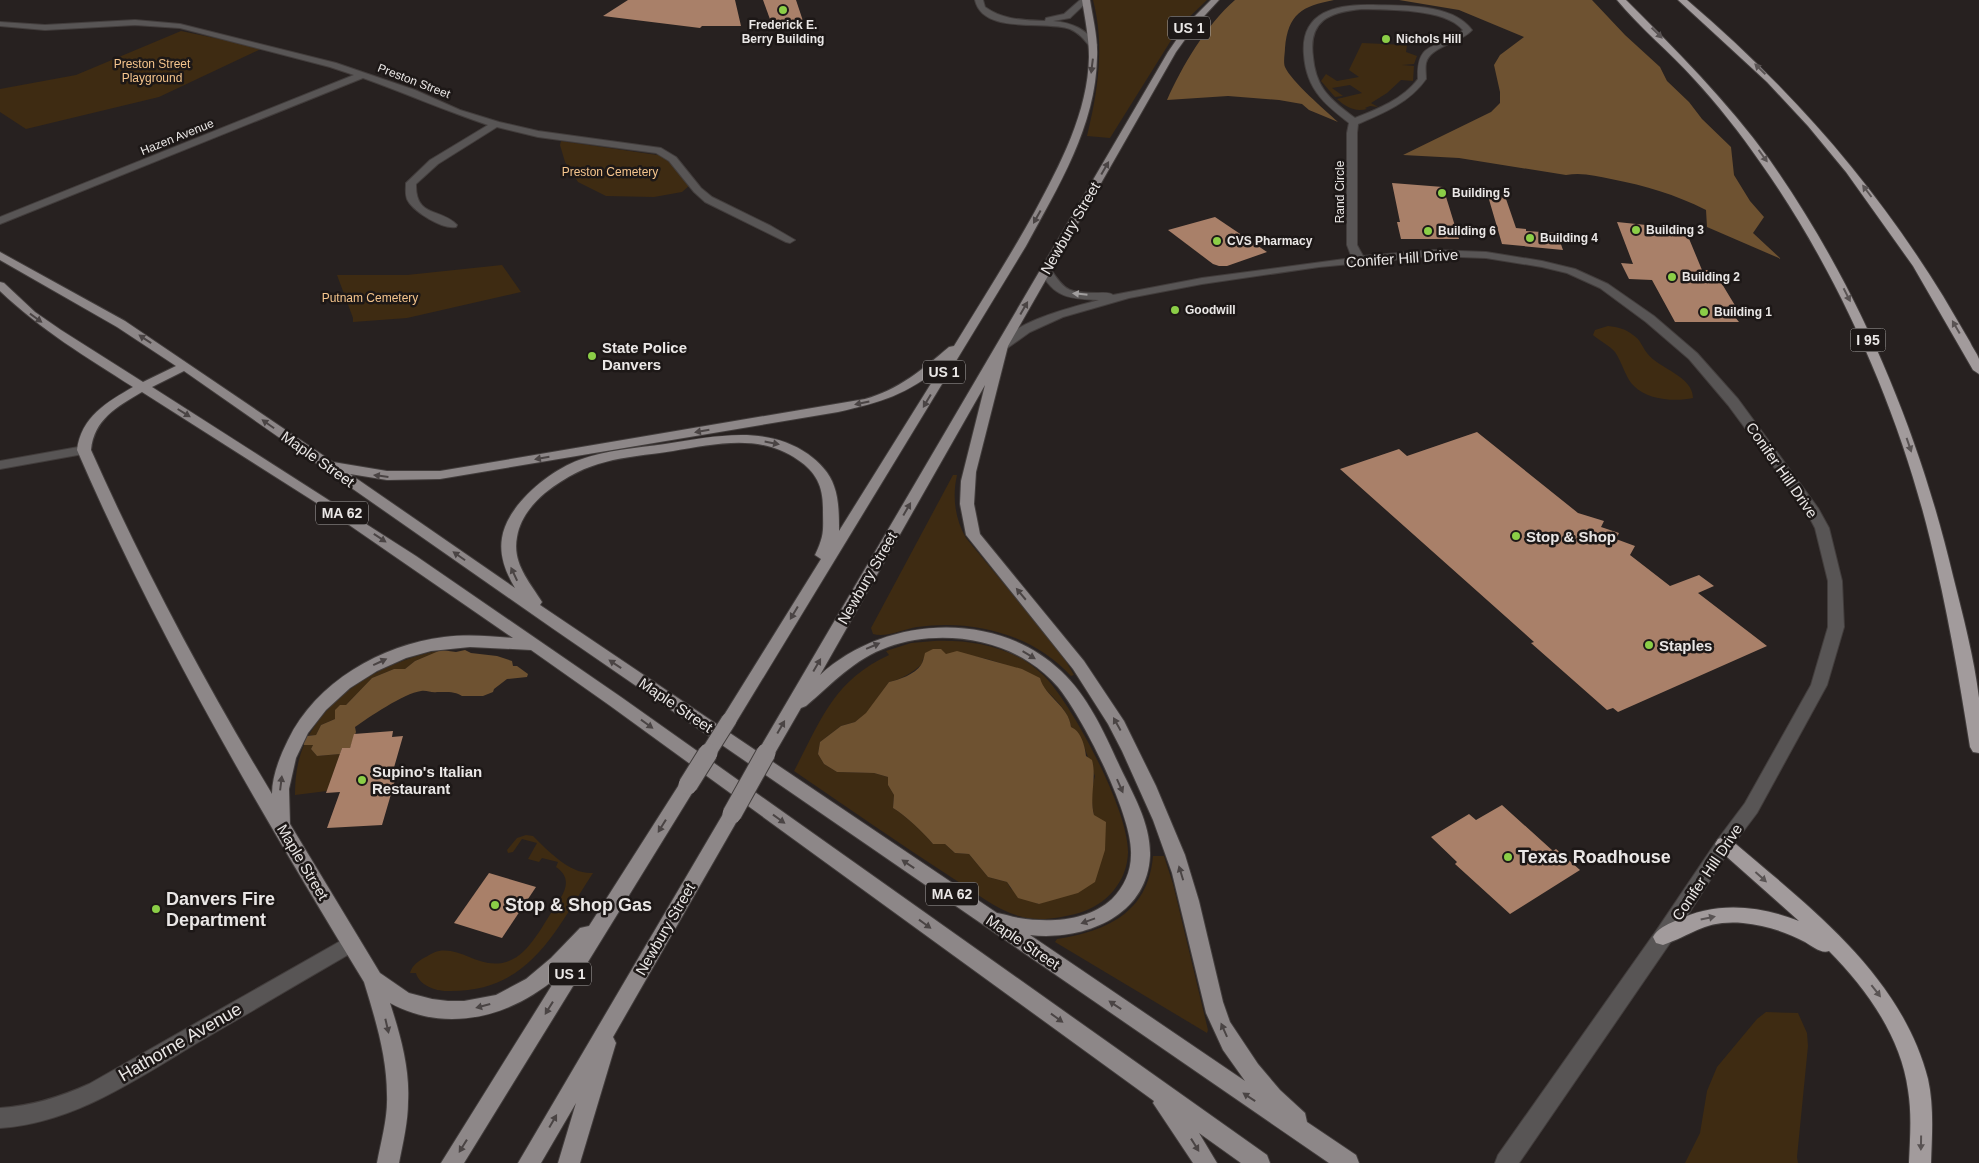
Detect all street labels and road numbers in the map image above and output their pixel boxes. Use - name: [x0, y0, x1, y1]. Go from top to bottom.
- road number: US 1: [1168, 16, 1210, 40]
- street label: Preston Street: [376, 61, 453, 102]
- street label: Hazen Avenue: [138, 116, 216, 158]
- street label: Rand Circle: [1333, 160, 1347, 223]
- street label: Newbury Street: [1037, 178, 1104, 277]
- street label: Conifer Hill Drive: [1345, 246, 1459, 270]
- road number: I 95: [1850, 328, 1886, 352]
- road number: US 1: [923, 361, 965, 384]
- street label: Conifer Hill Drive: [1743, 419, 1821, 521]
- street label: Maple Street: [278, 428, 358, 491]
- road number: MA 62: [316, 502, 368, 524]
- street label: Newbury Street: [834, 528, 901, 627]
- street label: Maple Street: [636, 674, 717, 736]
- street label: Maple Street: [274, 821, 333, 904]
- street label: Conifer Hill Drive: [1668, 821, 1746, 923]
- street label: Newbury Street: [632, 879, 699, 978]
- road number: MA 62: [926, 882, 978, 906]
- street label: Maple Street: [983, 911, 1064, 973]
- road number: US 1: [549, 962, 591, 986]
- street label: Hathorne Avenue: [115, 999, 245, 1085]

